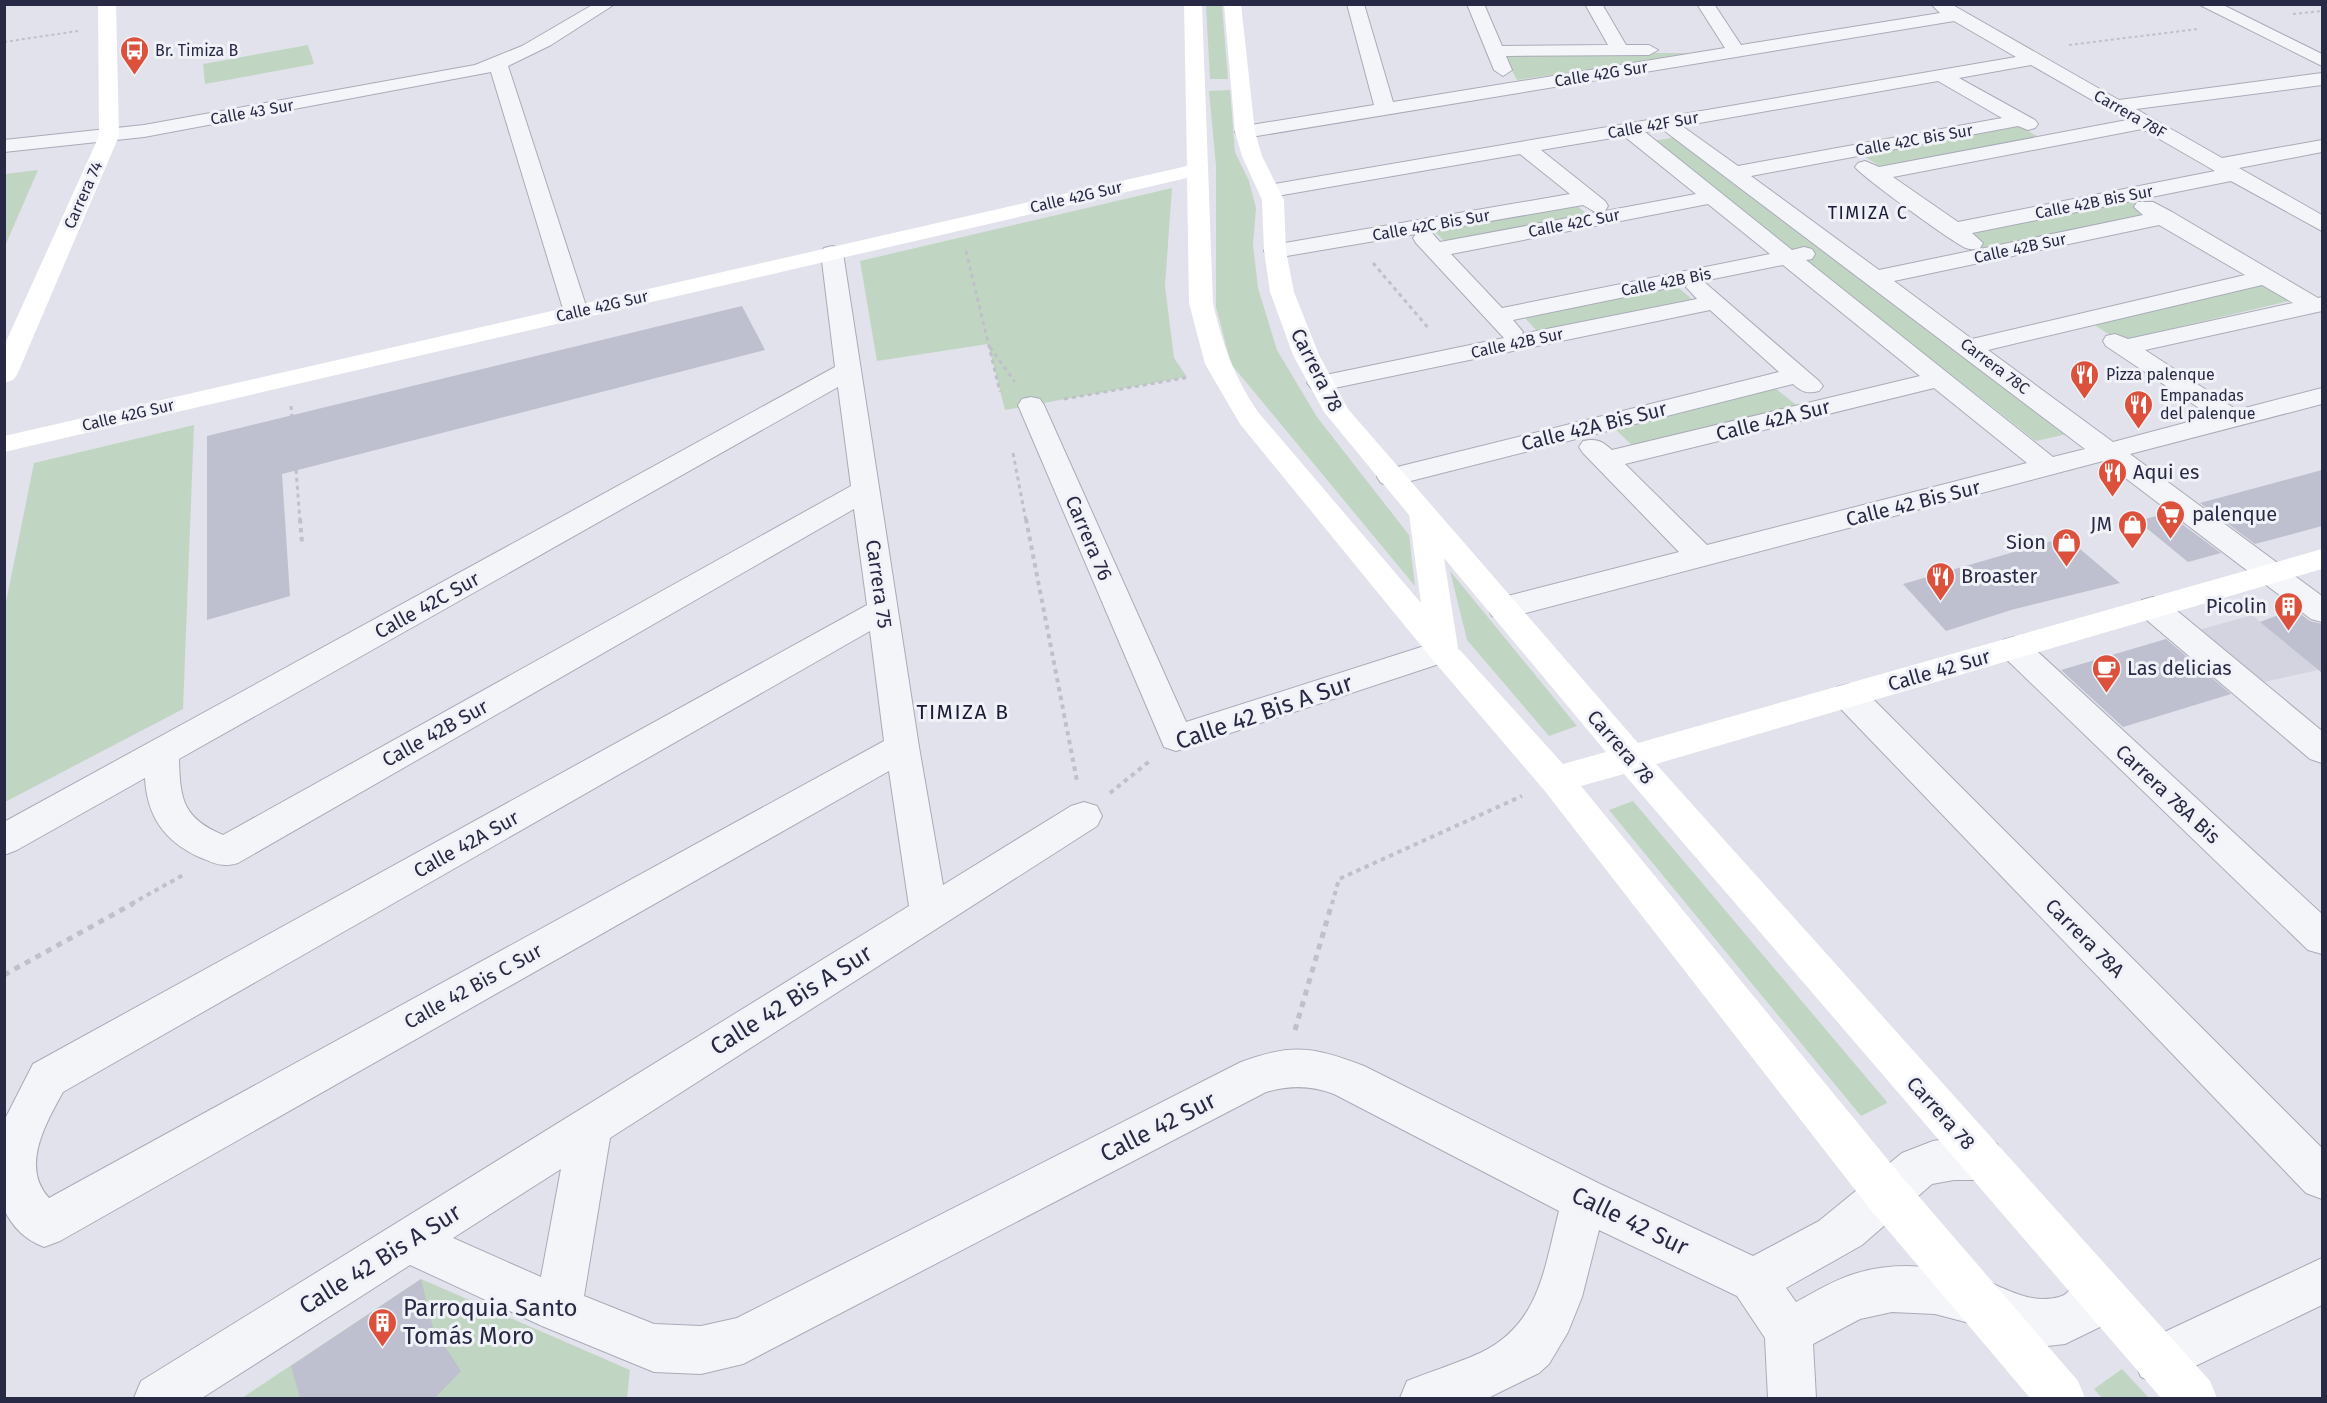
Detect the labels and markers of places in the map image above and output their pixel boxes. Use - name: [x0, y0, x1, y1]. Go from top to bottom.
- bus stop icon: Br. Timiza B: [118, 34, 150, 76]
- place label: Br. Timiza B: [155, 41, 238, 60]
- restaurant icon: Pizza palenque: [2069, 358, 2101, 400]
- place label: Pizza palenque: [2106, 365, 2215, 384]
- place label: Empanadas del palenque: [2160, 386, 2255, 423]
- restaurant icon: Empanadas del palenque: [2123, 388, 2155, 430]
- restaurant icon: Aqui es: [2096, 456, 2128, 498]
- place label: Aqui es: [2133, 460, 2199, 484]
- supermarket icon: palenque: [2155, 498, 2187, 540]
- place label: palenque: [2192, 502, 2277, 526]
- shop icon: JM: [2117, 508, 2149, 550]
- place label: JM: [2090, 512, 2112, 536]
- shop icon: Sion: [2051, 526, 2083, 568]
- place label: Sion: [2006, 530, 2046, 554]
- restaurant icon: Broaster: [1924, 560, 1956, 602]
- place label: Broaster: [1961, 564, 2038, 588]
- building icon: Picolin: [2272, 590, 2304, 632]
- place label: Picolin: [2206, 594, 2267, 618]
- cafe icon: Las delicias: [2090, 652, 2122, 694]
- place label: Las delicias: [2127, 656, 2232, 680]
- place label: Parroquia Santo Tomás Moro: [403, 1294, 578, 1350]
- building icon: Parroquia Santo Tomás Moro: [366, 1306, 398, 1348]

